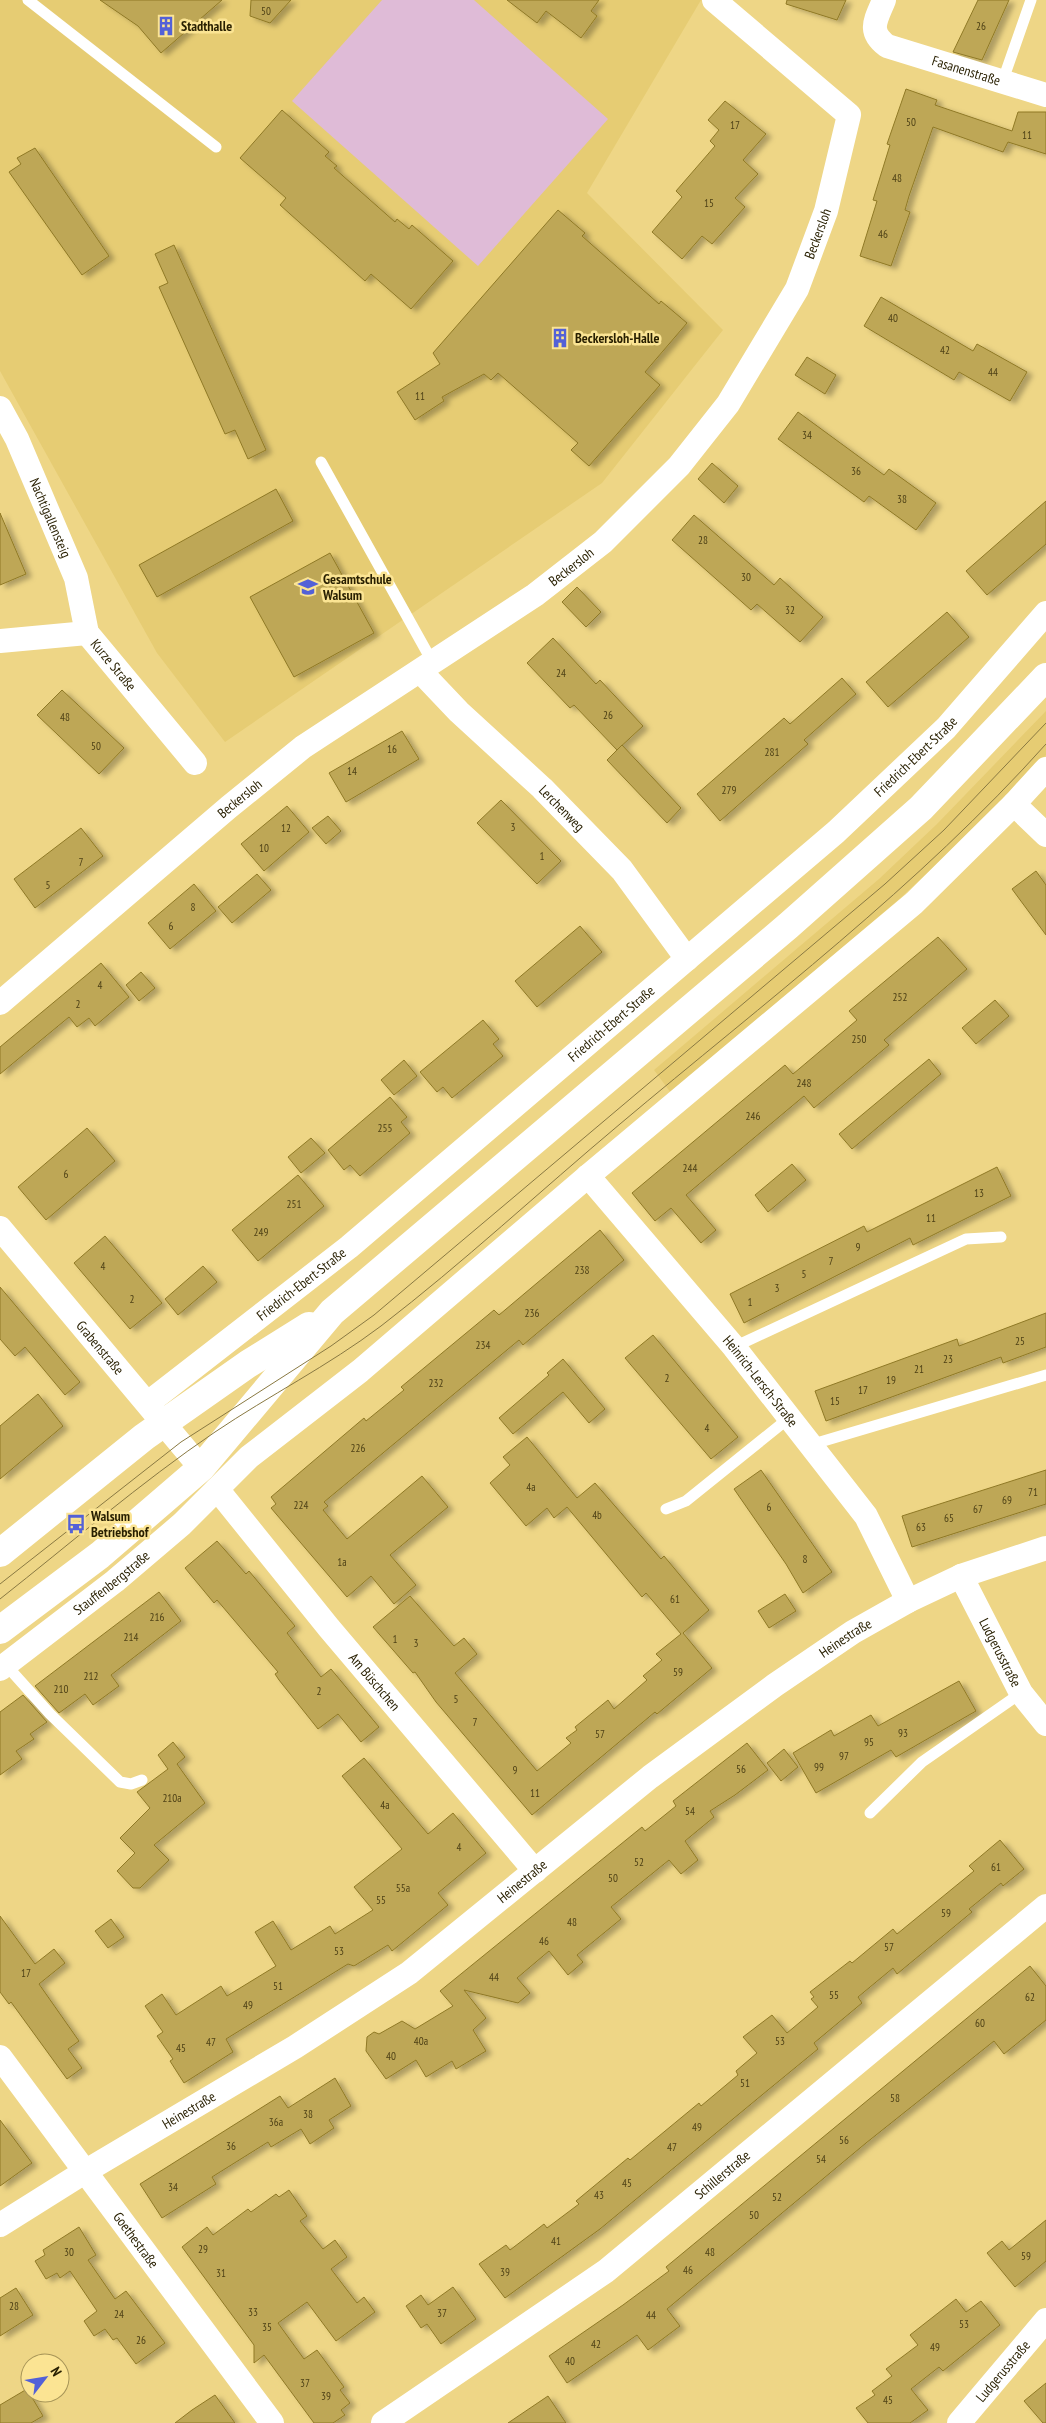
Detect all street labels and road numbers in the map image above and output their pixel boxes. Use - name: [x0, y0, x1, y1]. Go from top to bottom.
- street label: Fasanenstraße: [930, 51, 1003, 89]
- street label: Beckersloh: [800, 206, 835, 261]
- street label: Nachtigallensteig: [26, 475, 75, 560]
- street label: Beckersloh: [545, 544, 597, 590]
- street label: Kurze Straße: [87, 635, 140, 695]
- street label: Friedrich-Ebert-Straße: [870, 713, 961, 800]
- street label: Beckersloh: [214, 775, 266, 822]
- street label: Lerchenweg: [535, 781, 588, 835]
- street label: Friedrich-Ebert-Straße: [564, 981, 658, 1065]
- street label: Friedrich-Ebert-Straße: [253, 1244, 350, 1324]
- street label: Grabenstraße: [72, 1317, 128, 1378]
- street label: Heinrich-Lersch-Straße: [719, 1332, 802, 1431]
- street label: Stauffenbergstraße: [70, 1546, 154, 1619]
- street label: Heinestraße: [816, 1614, 875, 1661]
- street label: Ludgerusstraße: [975, 1615, 1025, 1690]
- street label: Am Büschchen: [345, 1649, 404, 1714]
- street label: Heinestraße: [493, 1855, 551, 1907]
- street label: Heinestraße: [159, 2087, 219, 2133]
- street label: Schillerstraße: [691, 2146, 754, 2203]
- street label: Goethestraße: [109, 2208, 163, 2272]
- street label: Ludgerusstraße: [972, 2336, 1034, 2405]

